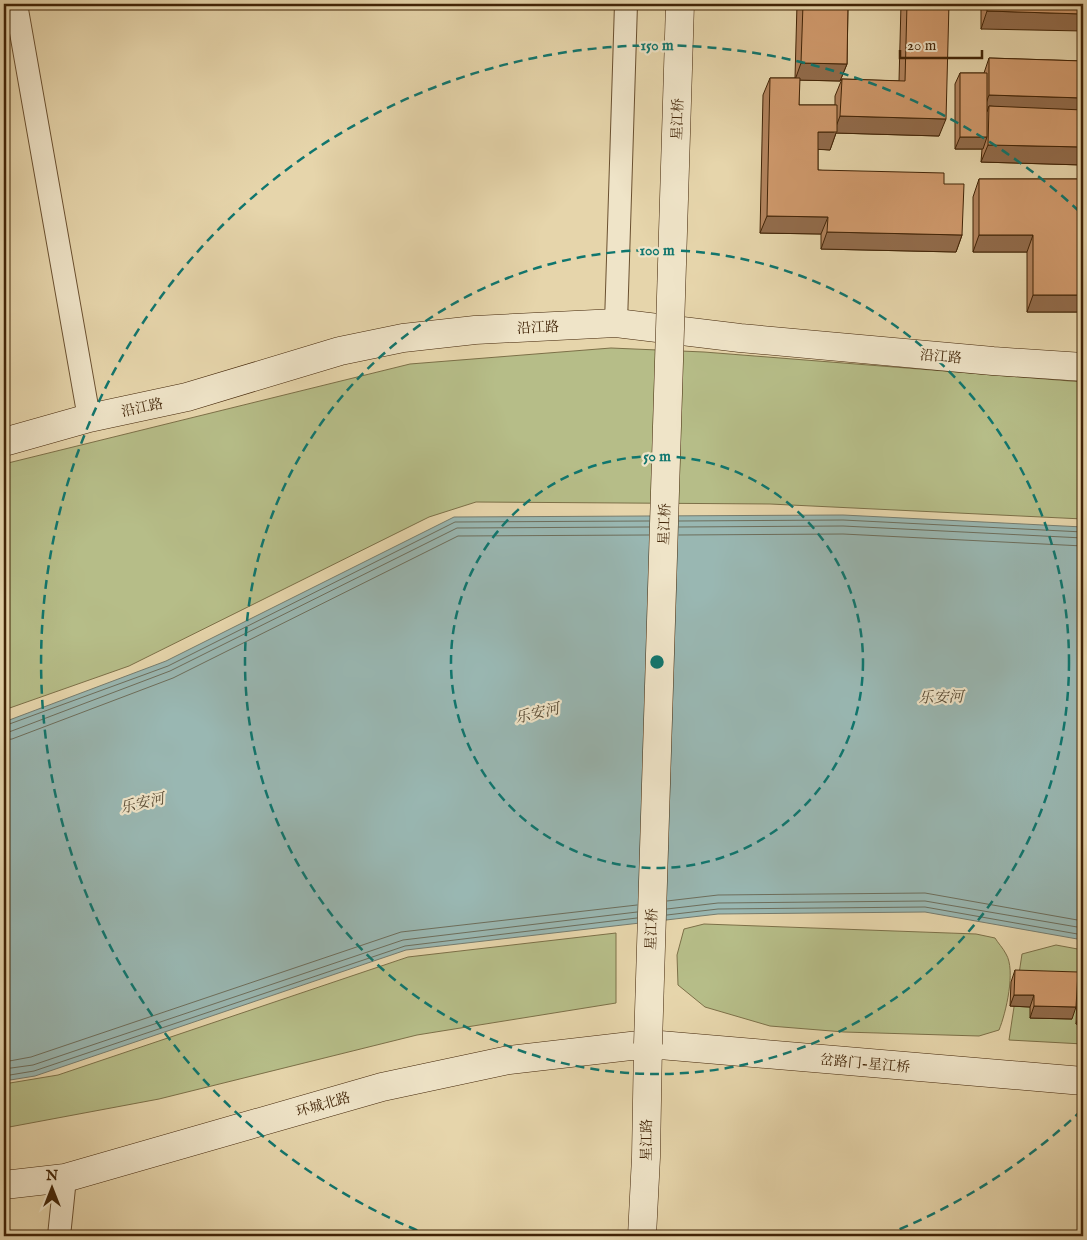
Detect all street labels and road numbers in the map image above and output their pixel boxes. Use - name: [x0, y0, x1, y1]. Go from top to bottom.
- street label: 星江桥: [668, 98, 688, 140]
- street label: 沿江路: [517, 318, 559, 338]
- street label: 沿江路: [919, 346, 963, 368]
- street label: 沿江路: [120, 395, 165, 421]
- street label: 星江桥: [655, 503, 675, 545]
- street label: 星江桥: [642, 908, 662, 950]
- street label: 岔路门-星江桥: [819, 1051, 911, 1077]
- street label: 环城北路: [294, 1089, 353, 1121]
- street label: 星江路: [638, 1119, 656, 1161]

